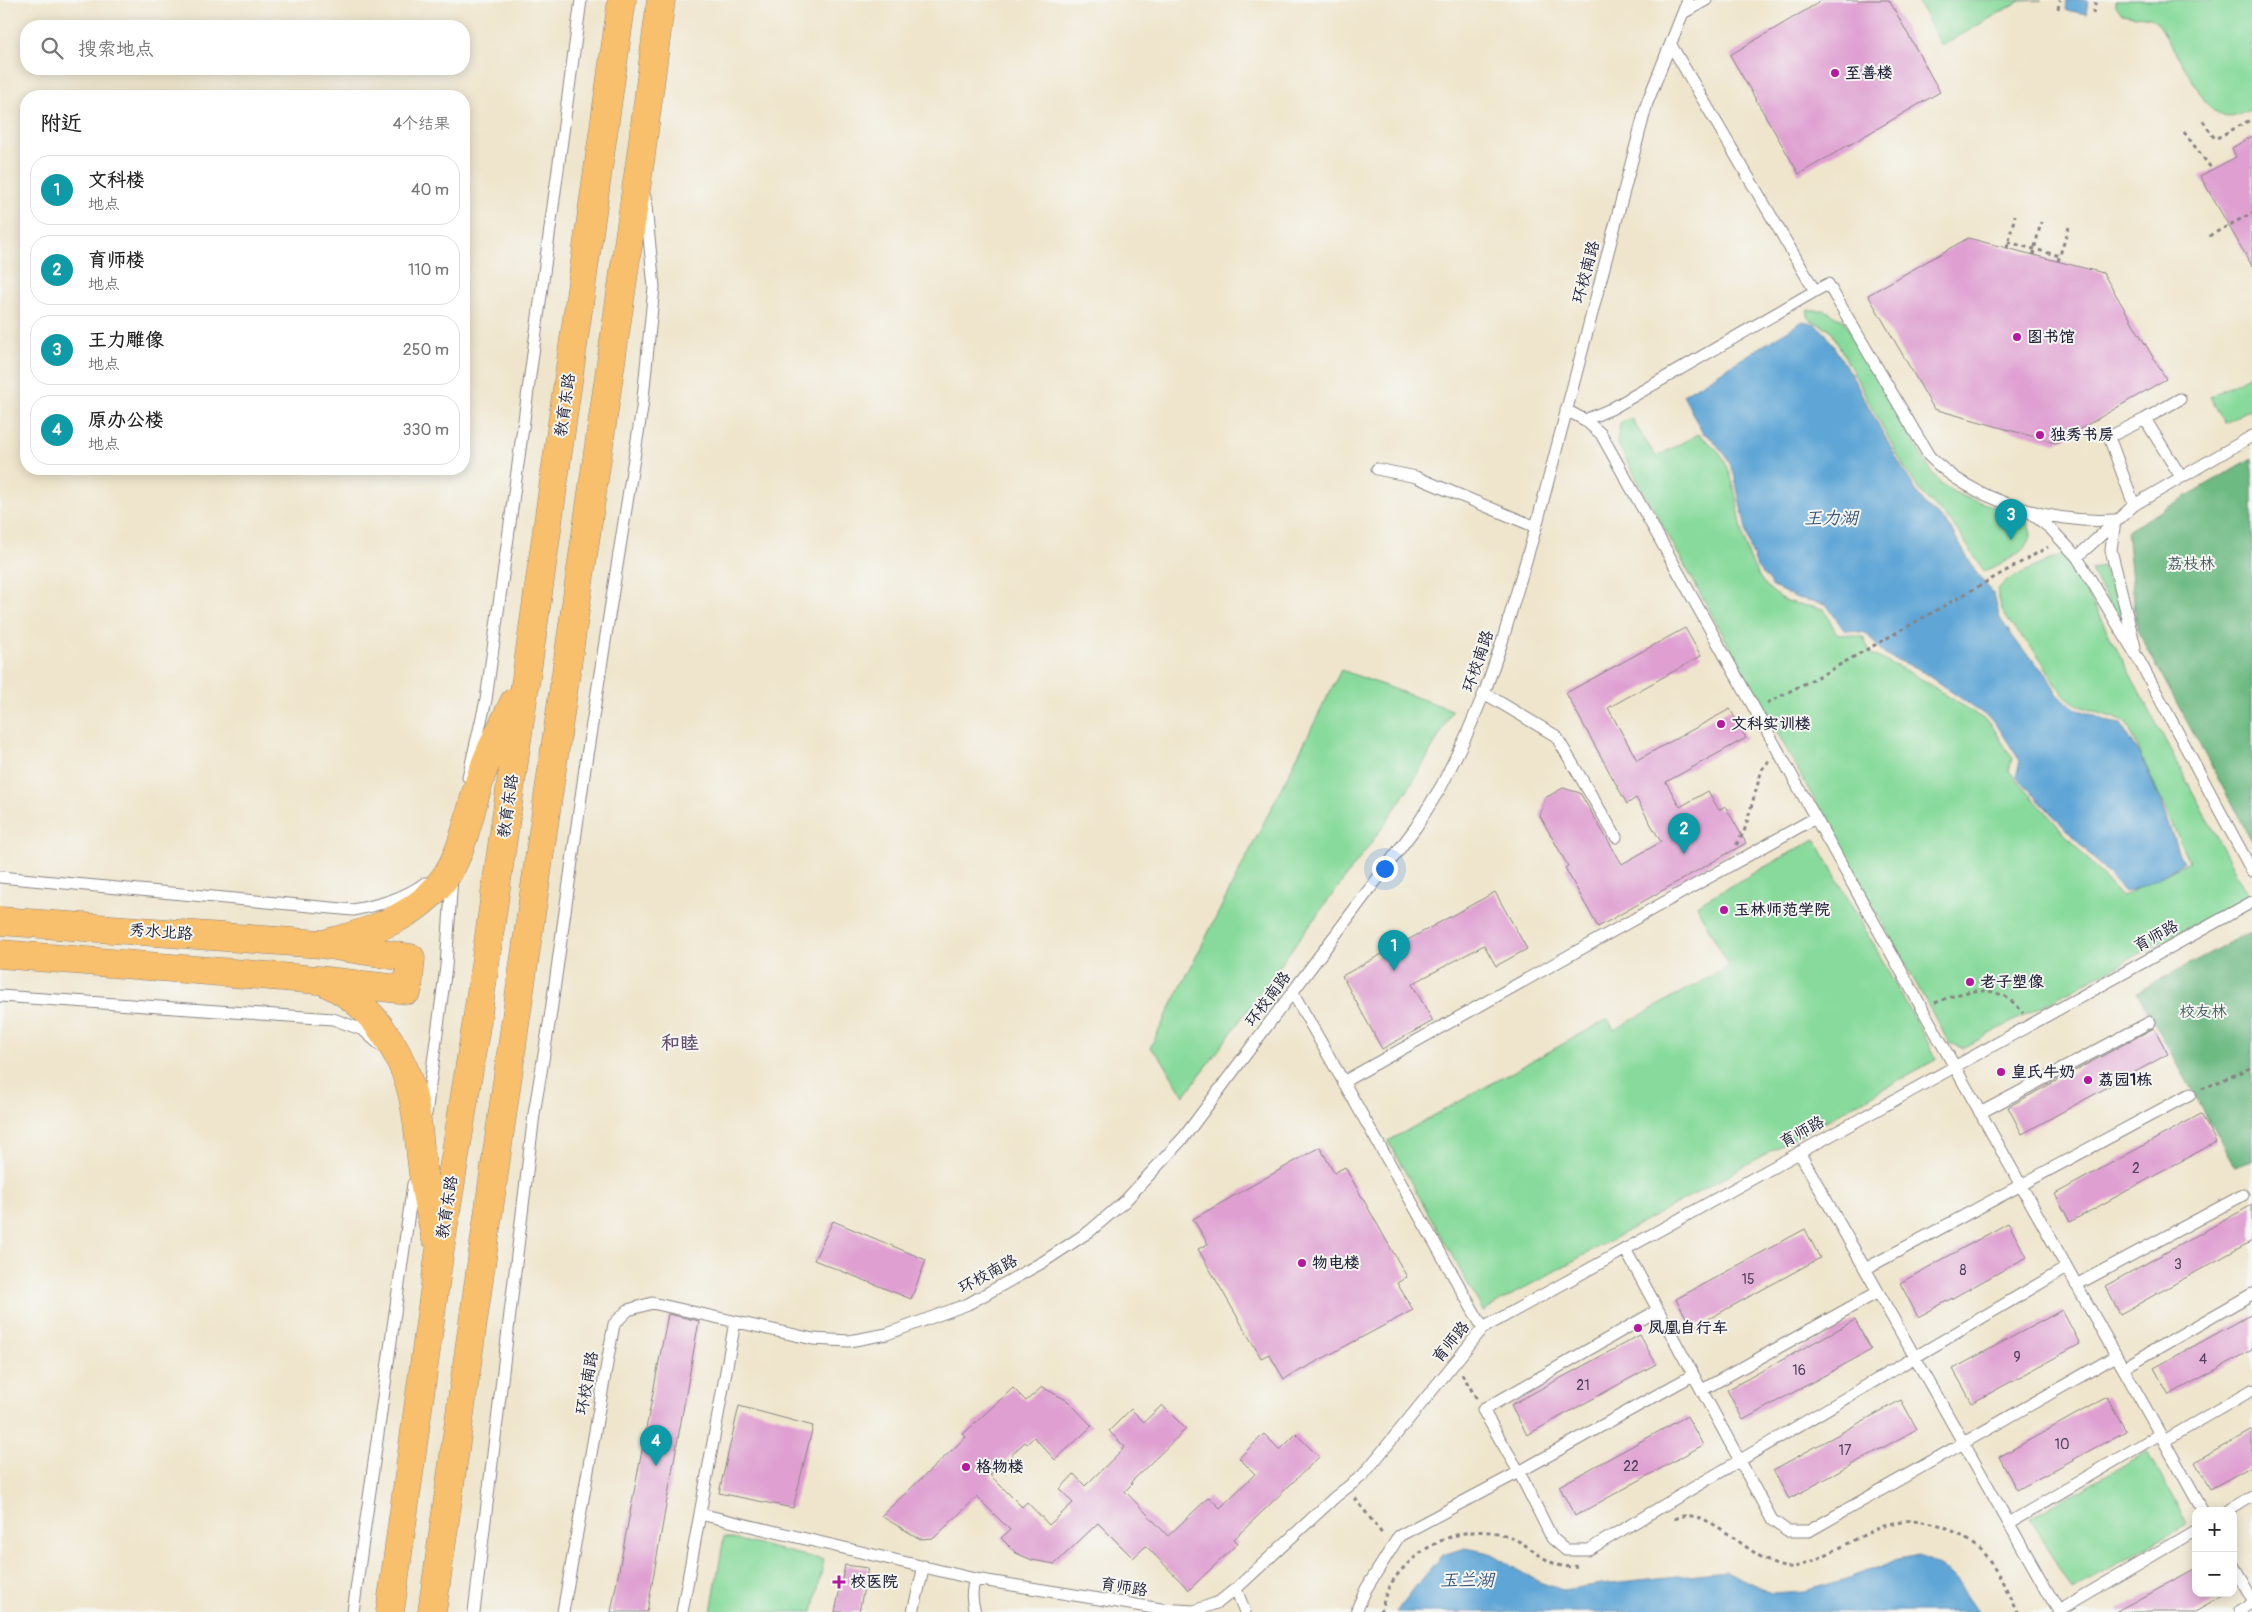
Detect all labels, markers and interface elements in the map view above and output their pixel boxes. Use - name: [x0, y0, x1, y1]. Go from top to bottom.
- search box: [20, 20, 470, 75]
- icon: search: [38, 34, 66, 62]
- text: 搜索地点: [78, 37, 154, 61]
- place label: 至善楼: [1845, 63, 1893, 83]
- marker: 至善楼: [1829, 67, 1841, 79]
- text: 附近: [40, 110, 82, 137]
- text: 4个结果: [393, 114, 450, 134]
- text: 文科楼: [88, 168, 145, 192]
- text: 1: [54, 180, 60, 200]
- text: 40 m: [411, 180, 449, 200]
- text: 地点: [88, 194, 120, 214]
- street label: 环校南路: [1568, 238, 1604, 306]
- text: 育师楼: [88, 248, 145, 272]
- text: 2: [53, 260, 61, 280]
- text: 110 m: [408, 260, 449, 280]
- text: 地点: [88, 274, 120, 294]
- place label: 图书馆: [2027, 327, 2075, 347]
- text: 王力雕像: [88, 328, 164, 352]
- marker: 图书馆: [2011, 331, 2023, 343]
- text: 3: [53, 340, 61, 360]
- text: 250 m: [403, 340, 449, 360]
- text: 地点: [88, 354, 120, 374]
- street label: 教育东路: [551, 372, 579, 438]
- text: 原办公楼: [88, 408, 164, 432]
- text: 4: [52, 420, 62, 440]
- text: 330 m: [403, 420, 449, 440]
- place label: 独秀书房: [2050, 425, 2114, 445]
- marker: 独秀书房: [2034, 429, 2046, 441]
- text: 地点: [88, 434, 120, 454]
- pin: 3: [1995, 499, 2027, 540]
- water label: 王力湖: [1804, 507, 1860, 530]
- park label: 荔枝林: [2167, 554, 2215, 574]
- street label: 环校南路: [1458, 627, 1498, 695]
- place label: 文科实训楼: [1731, 714, 1811, 734]
- marker: 文科实训楼: [1715, 718, 1727, 730]
- street label: 教育东路: [494, 773, 522, 839]
- pin: 2: [1668, 813, 1700, 854]
- your location: [1372, 856, 1398, 882]
- place label: 玉林师范学院: [1734, 900, 1830, 920]
- marker: 玉林师范学院: [1718, 904, 1730, 916]
- street label: 育师路: [2130, 916, 2182, 956]
- street label: 秀水北路: [128, 920, 194, 944]
- pin: 1: [1378, 930, 1410, 971]
- street label: 环校南路: [1241, 967, 1295, 1031]
- place label: 老子塑像: [1980, 972, 2044, 992]
- marker: 老子塑像: [1964, 976, 1976, 988]
- park label: 校友林: [2179, 1002, 2227, 1022]
- district label: 和睦: [661, 1031, 699, 1055]
- place label: 皇氏牛奶: [2011, 1062, 2075, 1082]
- marker: 皇氏牛奶: [1995, 1066, 2007, 1078]
- place label: 荔园1栋: [2098, 1070, 2152, 1090]
- marker: 荔园1栋: [2082, 1074, 2094, 1086]
- street label: 育师路: [1776, 1112, 1828, 1152]
- house number: 2: [2132, 1160, 2140, 1177]
- street label: 教育东路: [432, 1174, 462, 1240]
- street label: 环校南路: [955, 1250, 1021, 1298]
- place label: 物电楼: [1312, 1253, 1360, 1273]
- house number: 3: [2174, 1256, 2182, 1273]
- marker: 物电楼: [1296, 1257, 1308, 1269]
- house number: 8: [1959, 1262, 1967, 1279]
- house number: 15: [1741, 1271, 1755, 1288]
- street label: 育师路: [1428, 1317, 1474, 1367]
- place label: 凤凰自行车: [1648, 1318, 1728, 1338]
- marker: 凤凰自行车: [1632, 1322, 1644, 1334]
- house number: 9: [2013, 1349, 2021, 1366]
- street label: 环校南路: [572, 1350, 602, 1416]
- house number: 4: [2199, 1351, 2207, 1368]
- house number: 16: [1792, 1362, 1806, 1379]
- house number: 21: [1576, 1377, 1590, 1394]
- pin: 4: [640, 1425, 672, 1466]
- house number: 10: [2054, 1436, 2070, 1453]
- house number: 17: [1839, 1442, 1852, 1459]
- place label: 格物楼: [976, 1457, 1024, 1477]
- house number: 22: [1623, 1458, 1639, 1475]
- marker: 格物楼: [960, 1461, 972, 1473]
- map controls: [2192, 1507, 2237, 1597]
- button: +: [2192, 1507, 2237, 1552]
- button: −: [2192, 1552, 2237, 1597]
- water label: 玉兰湖: [1440, 1569, 1496, 1592]
- place label: 校医院: [850, 1572, 898, 1592]
- street label: 育师路: [1099, 1573, 1149, 1601]
- marker: 校医院: [832, 1575, 846, 1589]

